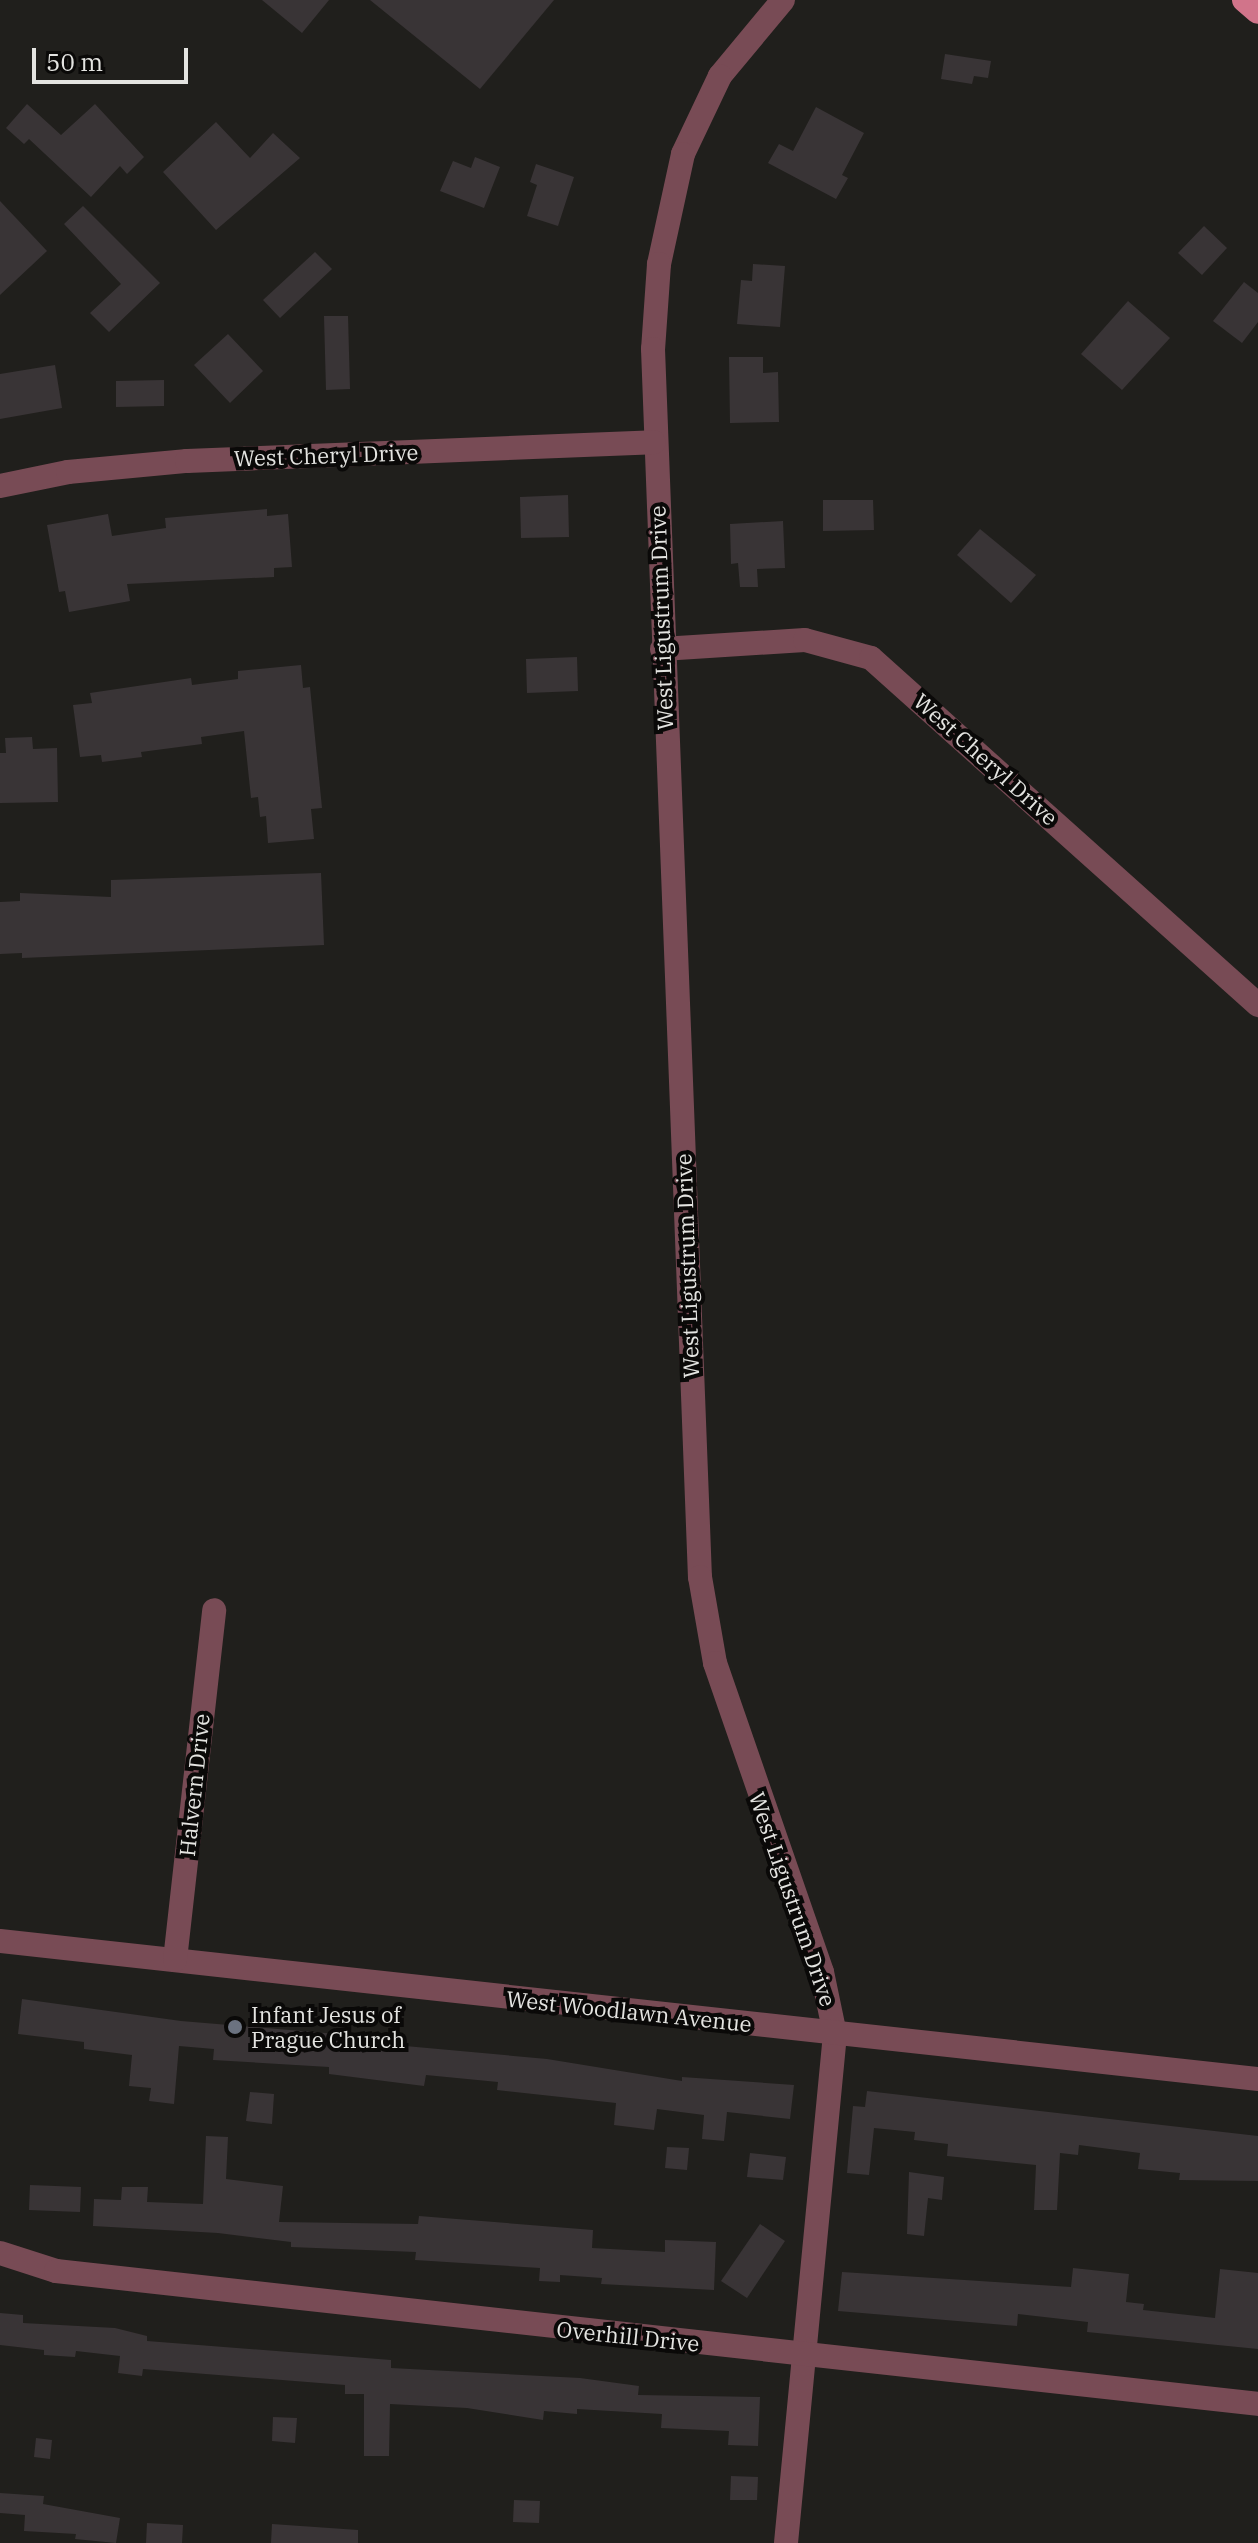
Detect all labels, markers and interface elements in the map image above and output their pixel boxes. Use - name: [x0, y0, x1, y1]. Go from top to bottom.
- scale bar: [36, 32, 192, 82]
- text: 50 m: [46, 46, 103, 78]
- street label: West Cheryl Drive: [233, 439, 419, 471]
- street label: West Ligustrum Drive: [644, 505, 678, 731]
- street label: West Cheryl Drive: [909, 687, 1063, 831]
- street label: West Ligustrum Drive: [670, 1153, 704, 1379]
- street label: Halvern Drive: [173, 1712, 215, 1858]
- street label: West Ligustrum Drive: [744, 1788, 842, 2010]
- street label: West Woodlawn Avenue: [505, 1985, 753, 2037]
- place label: Infant Jesus of Prague Church: [251, 2001, 405, 2052]
- marker: Infant Jesus of Prague Church: [226, 2018, 244, 2036]
- street label: Overhill Drive: [555, 2315, 701, 2357]

